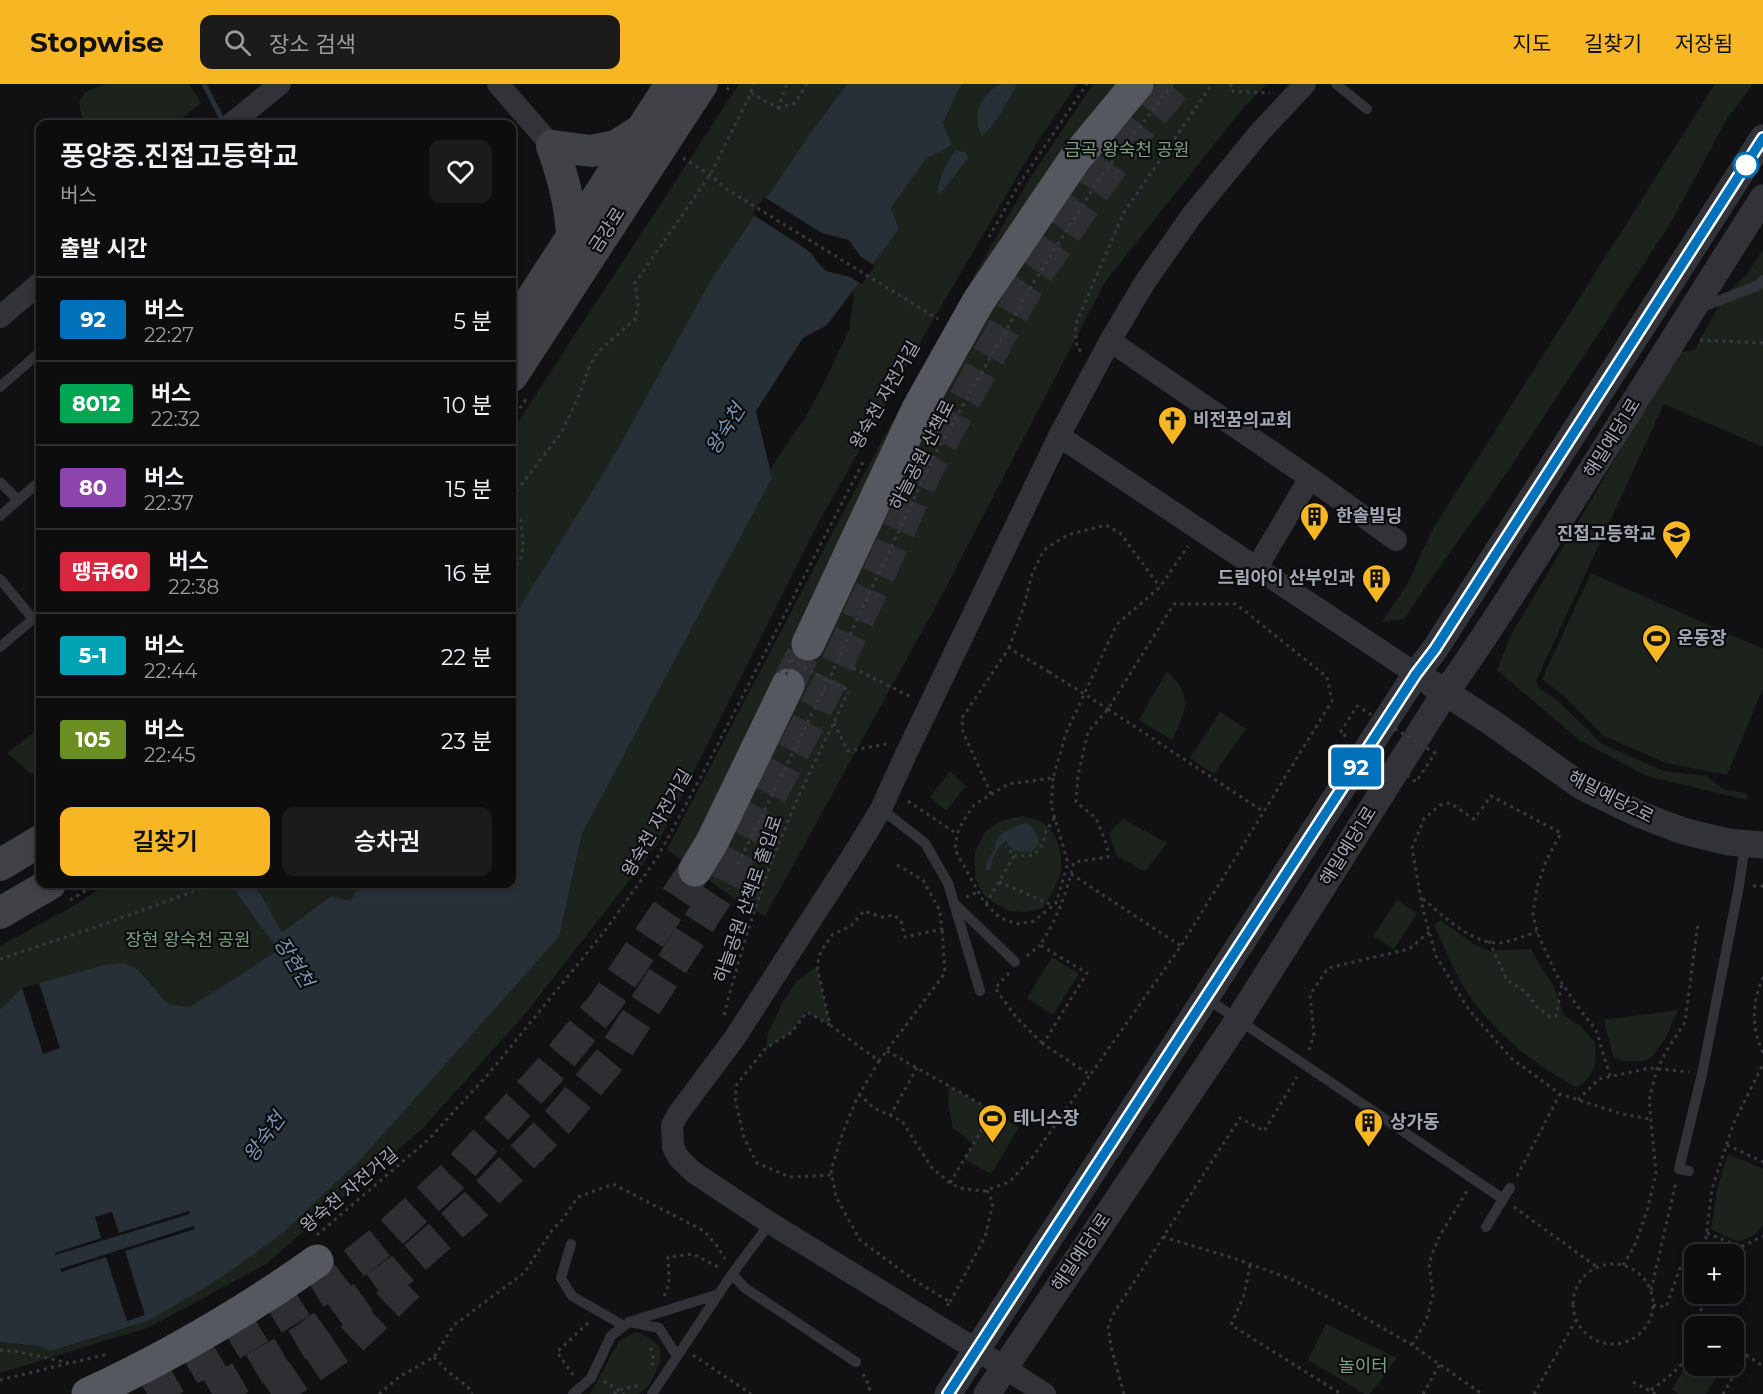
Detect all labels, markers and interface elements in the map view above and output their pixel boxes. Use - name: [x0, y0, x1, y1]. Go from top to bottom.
- search box: [200, 15, 620, 69]
- text: Stopwise: [30, 25, 164, 59]
- icon: search: [221, 26, 254, 59]
- text: 장소 검색: [269, 31, 356, 58]
- text: 지도: [1512, 31, 1551, 56]
- text: 길찾기: [1584, 31, 1642, 56]
- text: 저장됨: [1675, 31, 1733, 56]
- text: 풍양중.진접고등학교: [60, 139, 299, 173]
- park label: 금곡 왕숙천 공원: [1064, 139, 1190, 161]
- button: heart: [429, 140, 492, 203]
- unlabelled marker: [1733, 152, 1759, 178]
- text: 버스: [60, 183, 97, 207]
- street label: 금강로: [584, 203, 630, 257]
- text: 출발 시간: [60, 235, 147, 262]
- text: 버스: [144, 296, 184, 323]
- text: 92: [80, 307, 106, 332]
- text: 5 분: [454, 308, 492, 335]
- text: 22:27: [144, 323, 194, 347]
- street label: 왕숙천 자전거길: [845, 337, 925, 453]
- text: 버스: [151, 380, 191, 407]
- text: 8012: [72, 391, 121, 416]
- text: 10 분: [443, 392, 492, 419]
- street label: 해밀예당1로: [1579, 394, 1645, 482]
- street label: 하늘공원 산책로: [885, 396, 959, 514]
- water label: 왕숙천: [700, 397, 751, 459]
- church icon: 비전꿈의교회: [1156, 404, 1188, 446]
- text: 22:32: [151, 407, 200, 431]
- place label: 비전꿈의교회: [1193, 409, 1292, 431]
- text: 버스: [144, 464, 184, 491]
- text: 80: [79, 475, 107, 500]
- text: 15 분: [446, 476, 492, 503]
- text: 22:37: [144, 491, 194, 515]
- building icon: 한솔빌딩: [1299, 500, 1331, 542]
- place label: 한솔빌딩: [1336, 505, 1402, 527]
- school or university icon: 진접고등학교: [1661, 518, 1693, 560]
- place label: 진접고등학교: [1557, 523, 1656, 545]
- text: 버스: [168, 548, 209, 575]
- text: 땡큐60: [72, 559, 138, 584]
- text: 16 분: [445, 560, 492, 587]
- building icon: 드림아이 산부인과: [1360, 562, 1392, 604]
- place label: 드림아이 산부인과: [1217, 567, 1355, 589]
- text: 22:38: [168, 575, 219, 599]
- sports icon: 운동장: [1640, 622, 1672, 664]
- place label: 운동장: [1677, 627, 1727, 649]
- text: 버스: [144, 632, 184, 659]
- text: 5-1: [79, 643, 107, 668]
- text: 22 분: [441, 644, 492, 671]
- text: 22:44: [144, 659, 197, 683]
- text: 버스: [144, 716, 184, 743]
- text: 105: [76, 727, 111, 752]
- text: 23 분: [441, 728, 492, 755]
- text: 22:45: [144, 743, 195, 767]
- line badge: 92: [1329, 748, 1383, 786]
- text: 92: [1343, 755, 1369, 780]
- street label: 왕숙천 자전거길: [617, 765, 697, 881]
- street label: 해밀예당2로: [1565, 766, 1657, 828]
- street label: 해밀예당1로: [1315, 802, 1381, 890]
- button: 길찾기: [60, 807, 270, 876]
- button: 승차권: [282, 807, 492, 876]
- street label: 하늘공원 산책로 출입로: [709, 813, 787, 985]
- park label: 장현 왕숙천 공원: [125, 929, 251, 951]
- water label: 장현천: [269, 932, 320, 994]
- sports icon: 테니스장: [976, 1102, 1008, 1144]
- water label: 왕숙천: [238, 1106, 291, 1166]
- building icon: 상가동: [1353, 1106, 1385, 1148]
- place label: 테니스장: [1013, 1107, 1080, 1129]
- place label: 상가동: [1390, 1111, 1440, 1133]
- street label: 왕숙천 자전거길: [296, 1143, 402, 1237]
- street label: 해밀예당1로: [1047, 1209, 1115, 1295]
- map controls: [1684, 1244, 1744, 1376]
- button: +: [1684, 1244, 1744, 1304]
- button: −: [1684, 1316, 1744, 1376]
- park label: 놀이터: [1338, 1355, 1388, 1377]

